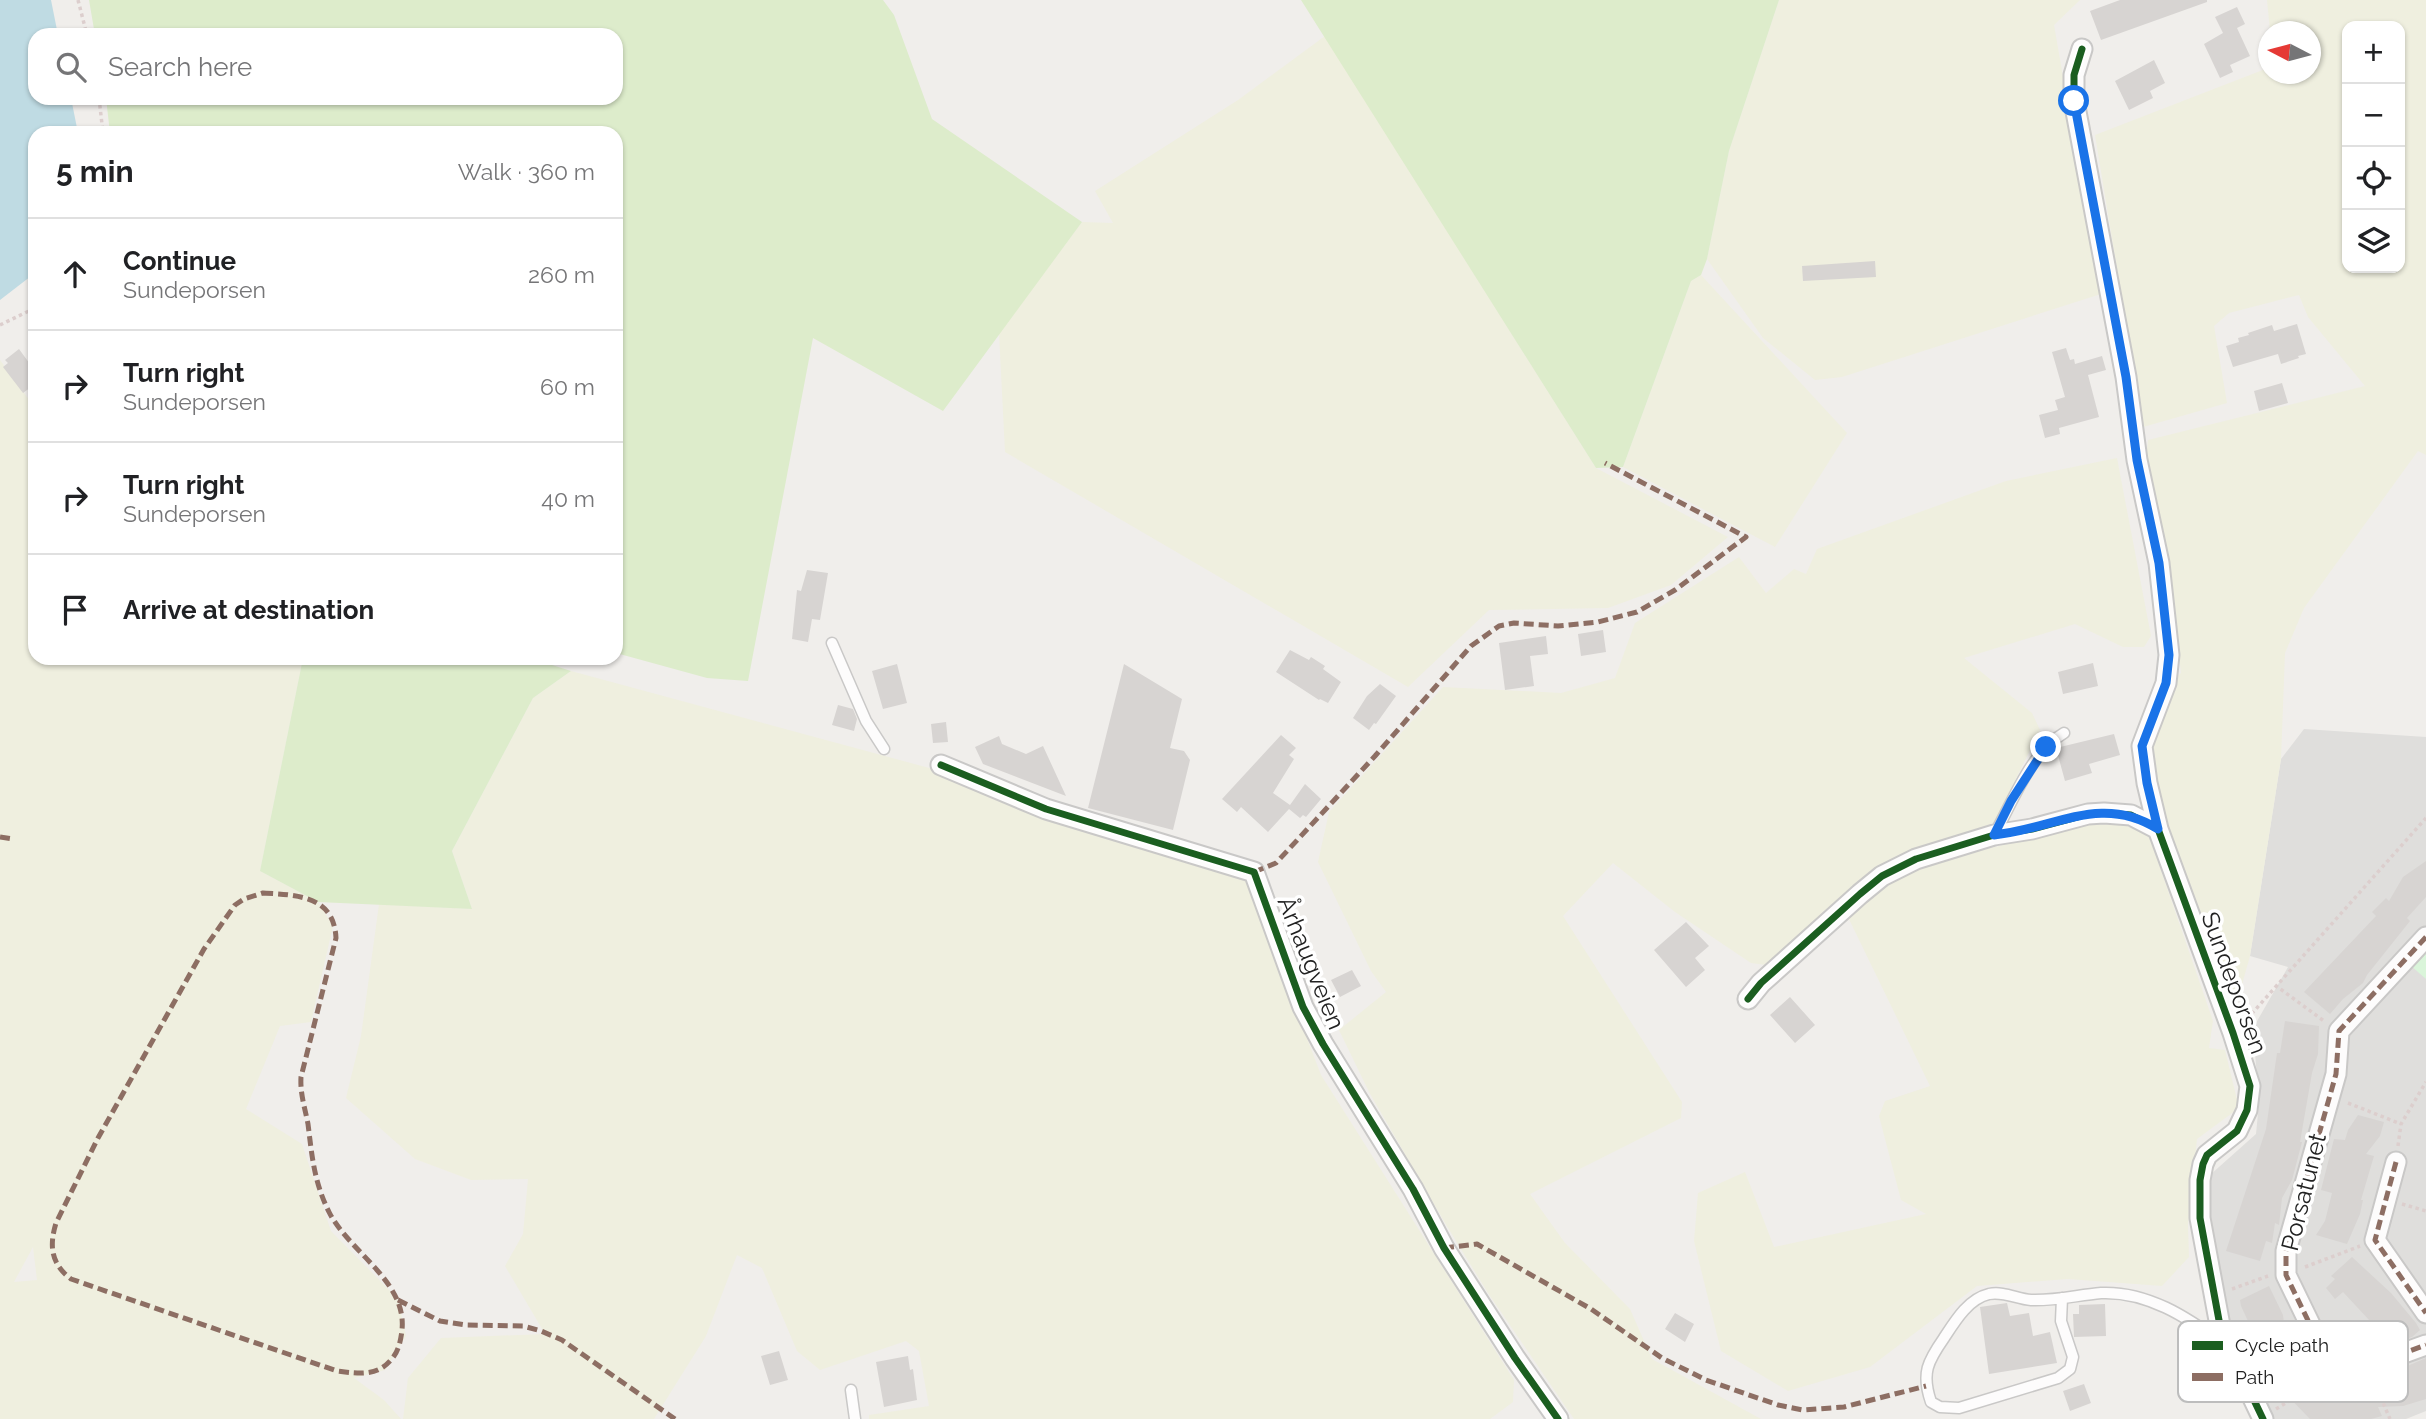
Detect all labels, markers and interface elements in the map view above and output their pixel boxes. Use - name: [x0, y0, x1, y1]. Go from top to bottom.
- north arrow: [2258, 21, 2321, 84]
- map controls: [2342, 21, 2405, 273]
- button: +: [2342, 21, 2405, 84]
- search box: [28, 28, 623, 105]
- icon: search: [52, 48, 90, 86]
- text: Search here: [108, 52, 252, 82]
- button: −: [2342, 84, 2405, 147]
- route start: [2058, 85, 2089, 116]
- button: locate: [2342, 147, 2405, 210]
- text: 5 min: [56, 154, 134, 189]
- text: Walk · 360 m: [458, 158, 595, 185]
- button: layers: [2342, 210, 2405, 273]
- text: Continue: [123, 246, 236, 276]
- icon: ahead: [56, 255, 94, 293]
- text: 260 m: [528, 261, 595, 288]
- text: Sundeporsen: [123, 276, 266, 303]
- text: Turn right: [123, 358, 244, 388]
- icon: right: [56, 367, 94, 405]
- text: 60 m: [540, 373, 595, 400]
- text: Sundeporsen: [123, 388, 266, 415]
- text: Turn right: [123, 470, 244, 500]
- icon: right: [56, 479, 94, 517]
- text: 40 m: [541, 485, 595, 512]
- text: Sundeporsen: [123, 500, 266, 527]
- icon: arrive: [56, 591, 94, 629]
- text: Arrive at destination: [123, 595, 374, 625]
- route end: [2030, 731, 2061, 762]
- street label: Århaugveien: [1272, 892, 1351, 1033]
- street label: Sundeporsen: [2195, 908, 2274, 1058]
- street label: Porsatunet: [2275, 1130, 2332, 1254]
- legend: [2178, 1321, 2408, 1402]
- text: Cycle path: [2235, 1334, 2329, 1356]
- text: Path: [2235, 1366, 2274, 1388]

